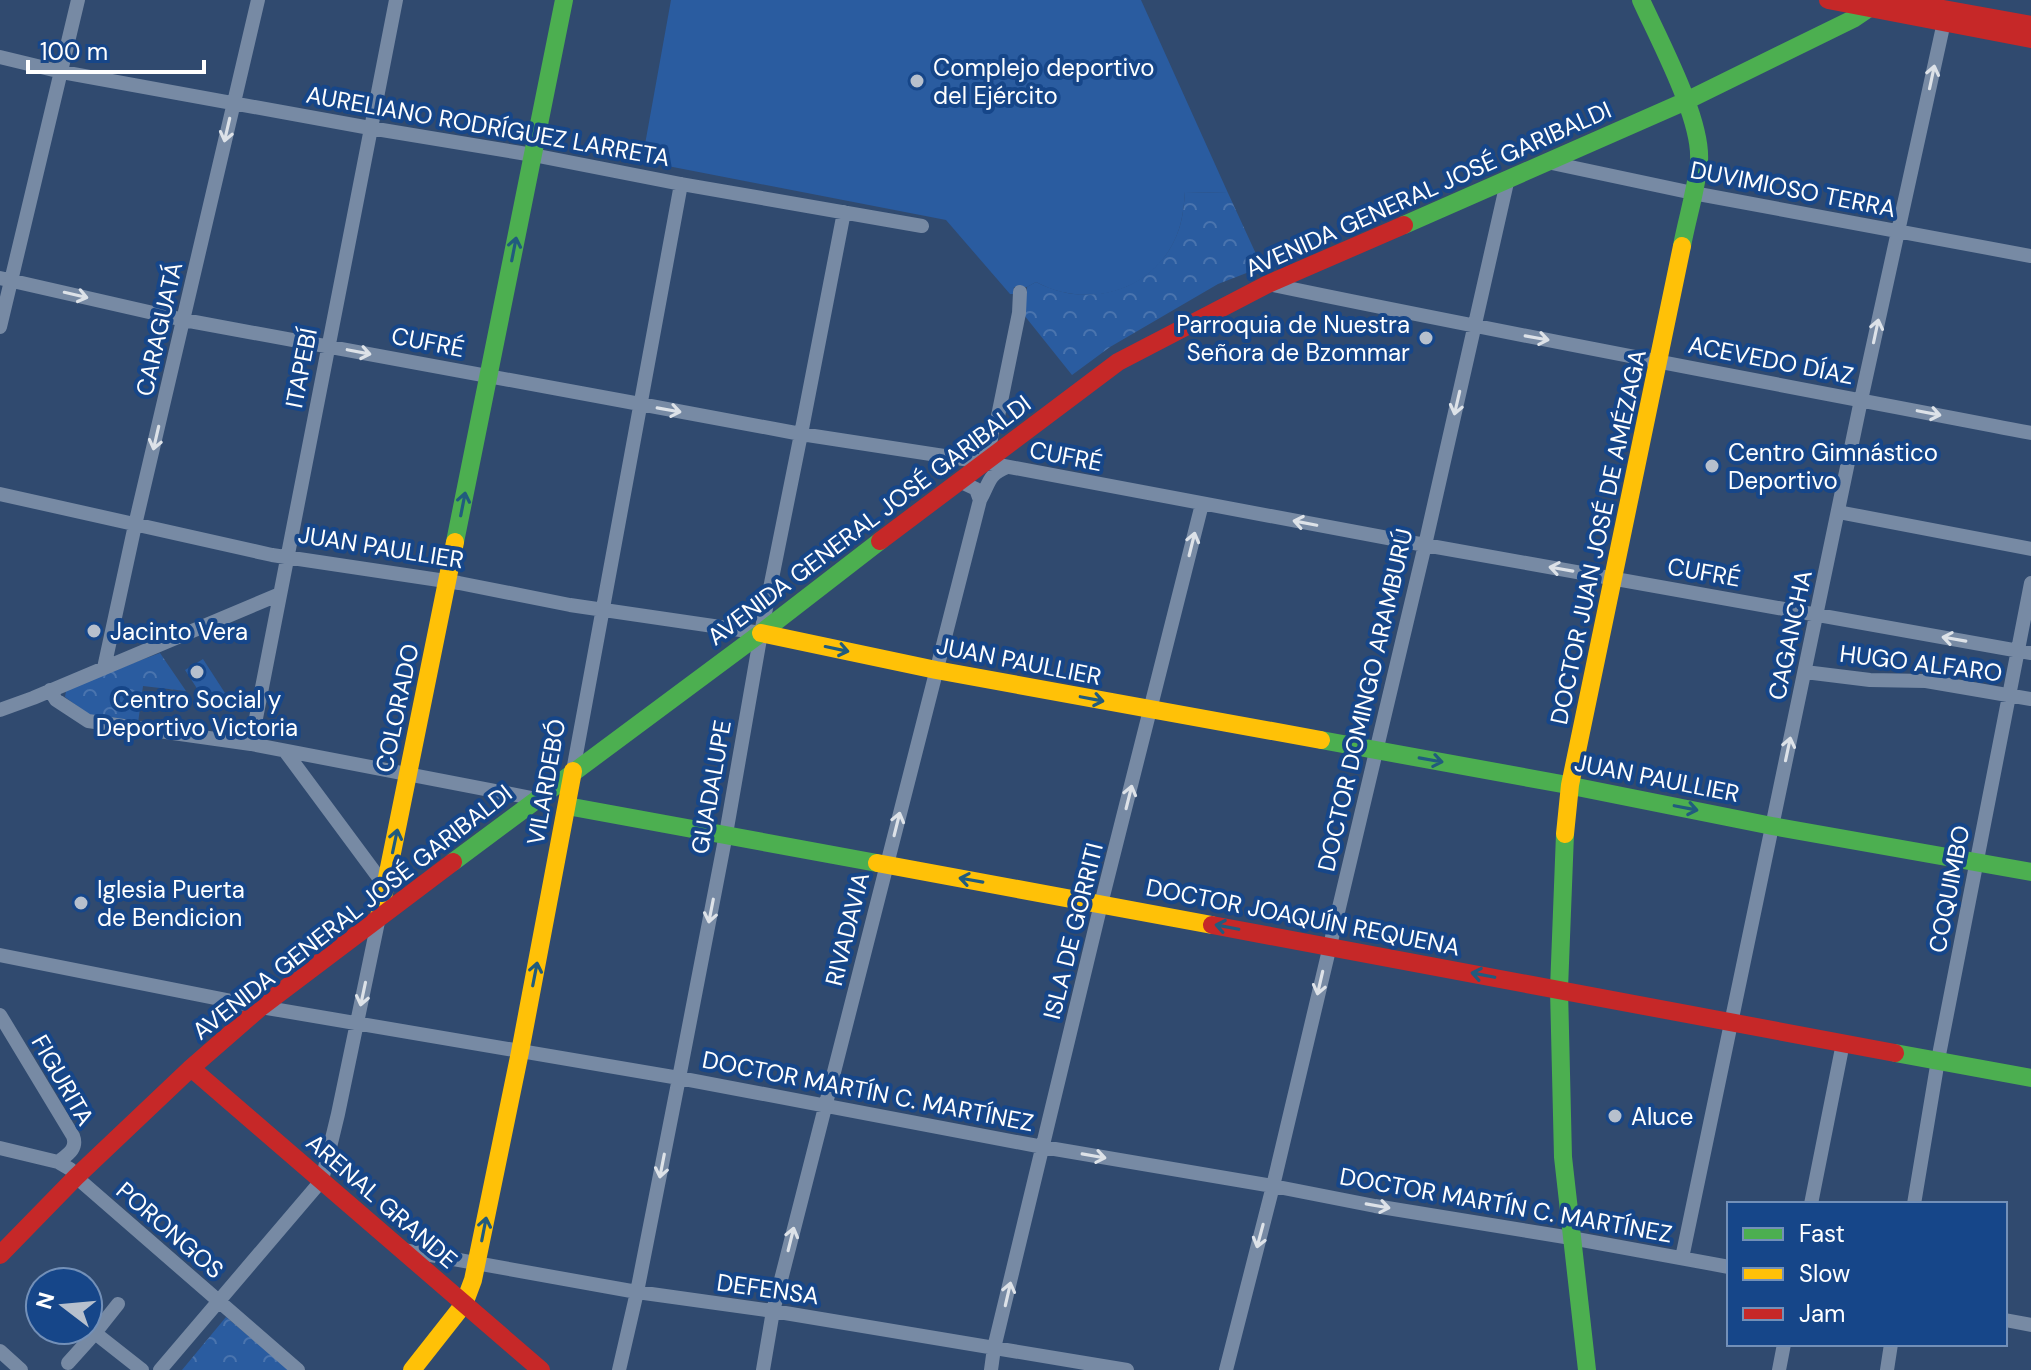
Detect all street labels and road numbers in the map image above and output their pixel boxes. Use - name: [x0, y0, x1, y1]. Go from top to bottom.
- street label: AURELIANO RODRÍGUEZ LARRETA: [304, 79, 672, 173]
- street label: AVENIDA GENERAL JOSÉ GARIBALDI: [1240, 94, 1616, 284]
- street label: DUVIMIOSO TERRA: [1688, 154, 1898, 224]
- street label: CARAGUATÁ: [129, 259, 189, 399]
- street label: CUFRÉ: [389, 320, 467, 364]
- street label: ITAPEBÍ: [278, 325, 324, 411]
- street label: ACEVEDO DÍAZ: [1686, 329, 1856, 391]
- street label: DOCTOR JUAN JOSÉ DE AMÉZAGA: [1543, 347, 1653, 727]
- street label: AVENIDA GENERAL JOSÉ GARIBALDI: [701, 388, 1037, 652]
- street label: CUFRÉ: [1027, 434, 1105, 478]
- street label: JUAN PAULLIER: [296, 519, 466, 575]
- street label: DOCTOR DOMINGO ARAMBURÚ: [1310, 526, 1420, 874]
- street label: CUFRÉ: [1665, 550, 1743, 594]
- street label: CAGANCHA: [1761, 567, 1819, 703]
- street label: JUAN PAULLIER: [934, 630, 1104, 692]
- street label: HUGO ALFARO: [1838, 638, 2004, 688]
- street label: COLORADO: [368, 641, 426, 775]
- street label: VILARDEBÓ: [520, 716, 572, 848]
- street label: GUADALUPE: [684, 718, 738, 856]
- street label: JUAN PAULLIER: [1572, 747, 1742, 809]
- street label: AVENIDA GENERAL JOSÉ GARIBALDI: [186, 777, 518, 1047]
- street label: COQUIMBO: [1921, 823, 1977, 955]
- street label: ISLA DE GORRITI: [1036, 839, 1110, 1023]
- street label: RIVADAVIA: [818, 869, 876, 989]
- street label: DOCTOR JOAQUÍN REQUENA: [1143, 871, 1463, 963]
- street label: FIGURITA: [25, 1029, 101, 1131]
- street label: DOCTOR MARTÍN C. MARTÍNEZ: [700, 1044, 1036, 1138]
- street label: ARENAL GRANDE: [300, 1127, 464, 1275]
- street label: DOCTOR MARTÍN C. MARTÍNEZ: [1337, 1160, 1675, 1250]
- street label: PORONGOS: [110, 1175, 230, 1285]
- street label: DEFENSA: [715, 1266, 821, 1312]

